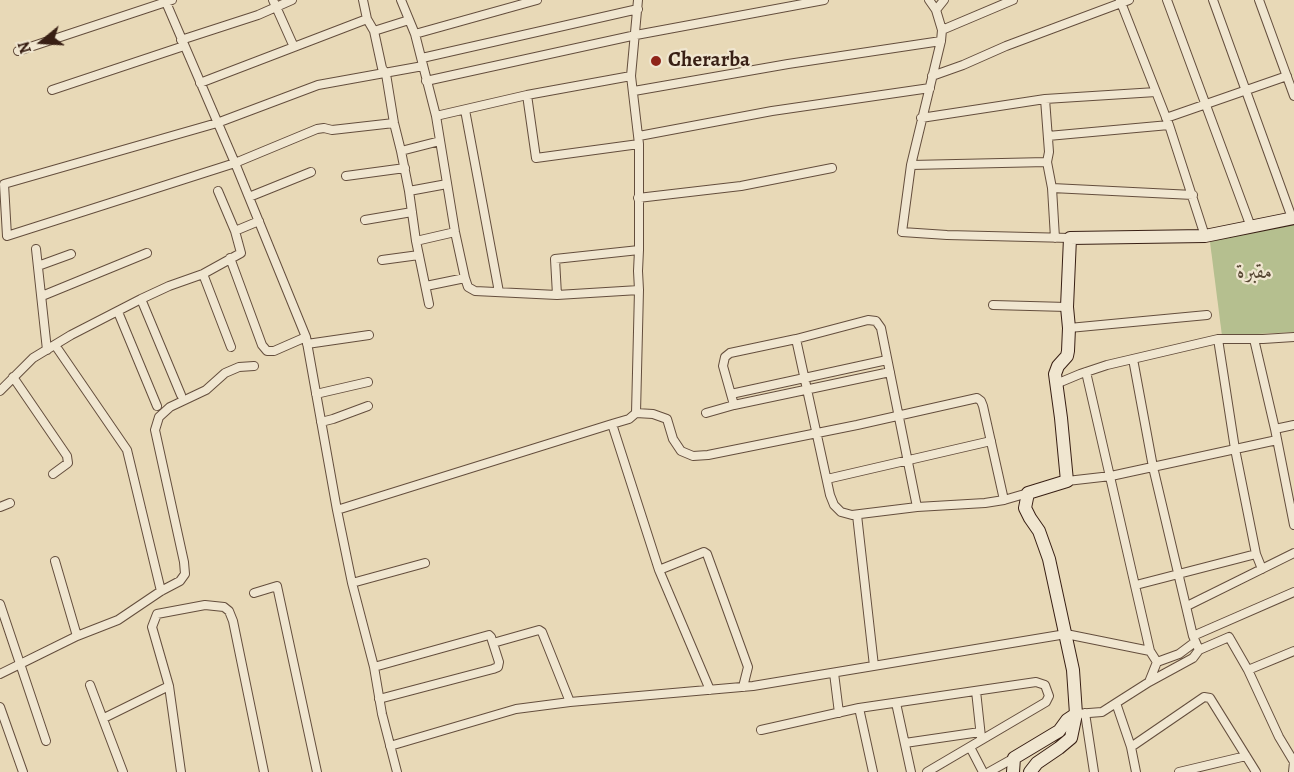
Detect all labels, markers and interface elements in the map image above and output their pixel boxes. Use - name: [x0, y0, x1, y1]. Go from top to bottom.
- north arrow: [12, 12, 72, 72]
- text: N: [13, 39, 37, 57]
- place label: Cherarba: [668, 48, 750, 74]
- marker: Cherarba: [649, 54, 663, 68]
- park label: مقبرة: [1237, 260, 1273, 286]

